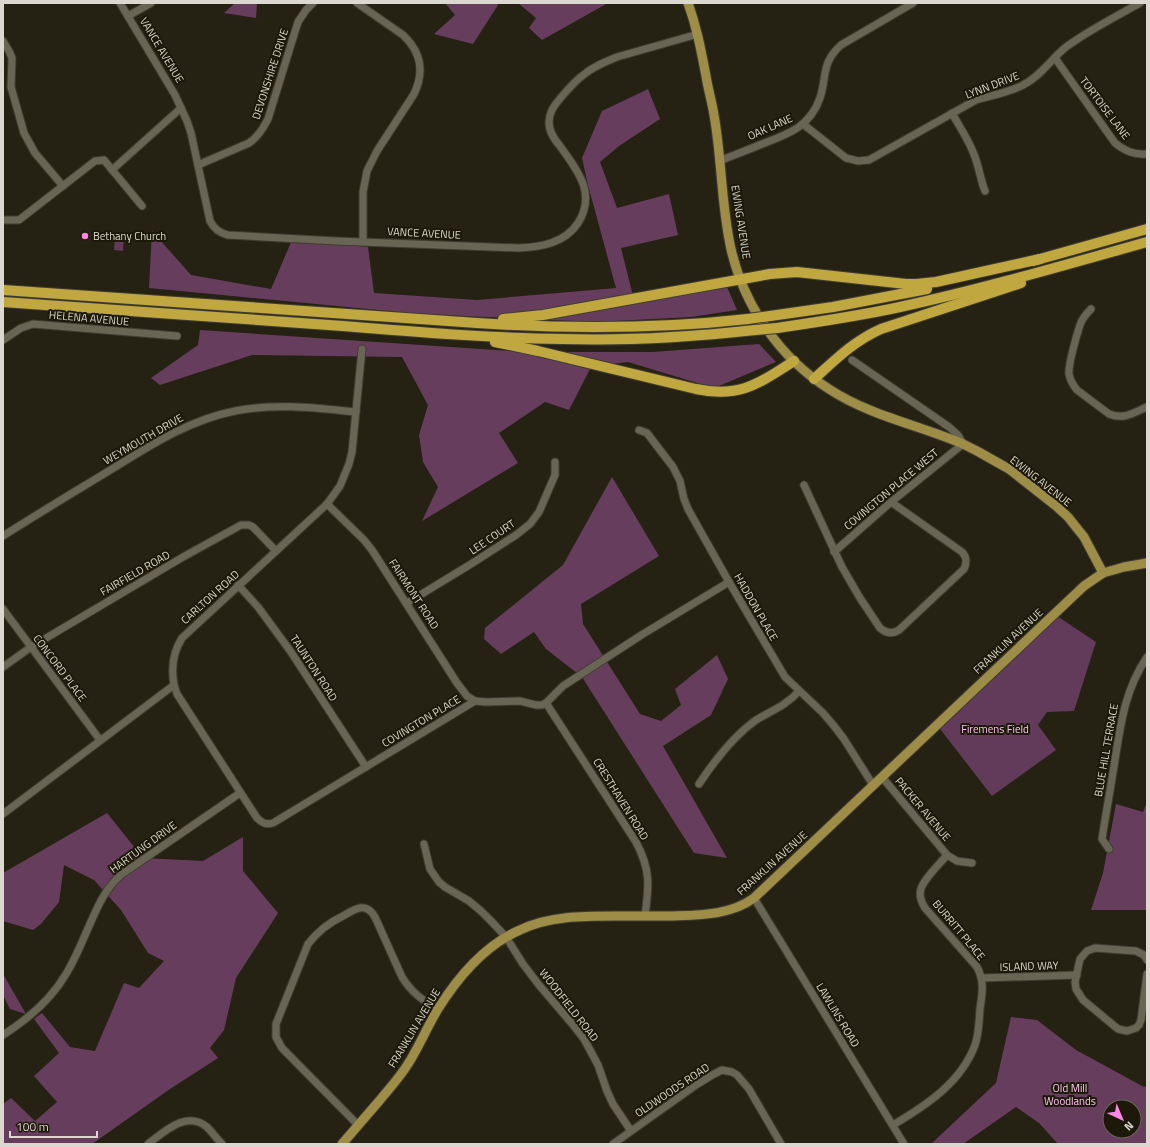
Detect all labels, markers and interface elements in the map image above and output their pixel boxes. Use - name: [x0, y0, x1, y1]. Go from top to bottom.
- street label: VANCE AVENUE: [136, 14, 188, 86]
- street label: DEVONSHIRE DRIVE: [248, 27, 292, 121]
- street label: LYNN DRIVE: [963, 67, 1021, 103]
- street label: TORTOISE LANE: [1076, 73, 1134, 143]
- street label: OAK LANE: [745, 110, 795, 144]
- street label: EWING AVENUE: [727, 184, 755, 260]
- street label: VANCE AVENUE: [387, 223, 461, 243]
- place label: Bethany Church: [93, 228, 166, 244]
- marker: Bethany Church: [80, 231, 90, 241]
- street label: HELENA AVENUE: [48, 307, 130, 329]
- street label: WEYMOUTH DRIVE: [100, 410, 186, 468]
- street label: COVINGTON PLACE WEST: [840, 444, 942, 533]
- street label: EWING AVENUE: [1007, 452, 1075, 510]
- street label: LEE COURT: [466, 516, 518, 558]
- street label: FAIRFIELD ROAD: [97, 546, 173, 600]
- street label: FAIRMONT ROAD: [385, 556, 443, 632]
- street label: CARLTON ROAD: [177, 566, 243, 628]
- street label: HADDON PLACE: [730, 570, 782, 644]
- street label: FRANKLIN AVENUE: [970, 604, 1046, 678]
- street label: CONCORD PLACE: [29, 631, 91, 705]
- street label: TAUNTON ROAD: [286, 632, 342, 704]
- street label: COVINGTON PLACE: [379, 691, 463, 751]
- street label: BLUE HILL TERRACE: [1090, 702, 1122, 798]
- park label: Firemens Field: [961, 721, 1029, 737]
- street label: CRESTHAVEN ROAD: [589, 755, 653, 843]
- street label: PACKER AVENUE: [891, 773, 955, 845]
- street label: HARTUNG DRIVE: [106, 817, 180, 877]
- street label: FRANKLIN AVENUE: [733, 827, 811, 899]
- street label: BURRITT PLACE: [929, 896, 989, 964]
- street label: ISLAND WAY: [999, 957, 1059, 975]
- street label: WOODFIELD ROAD: [536, 965, 602, 1045]
- street label: LAWLINS ROAD: [812, 980, 864, 1050]
- street label: FRANKLIN AVENUE: [384, 985, 444, 1071]
- street label: OLDWOODS ROAD: [632, 1059, 712, 1121]
- park label: Old Mill Woodlands: [1044, 1080, 1096, 1109]
- north arrow: [1102, 1099, 1142, 1139]
- scale bar: [10, 1113, 97, 1139]
- text: 100 m: [16, 1117, 49, 1136]
- text: N: [1121, 1118, 1137, 1135]

